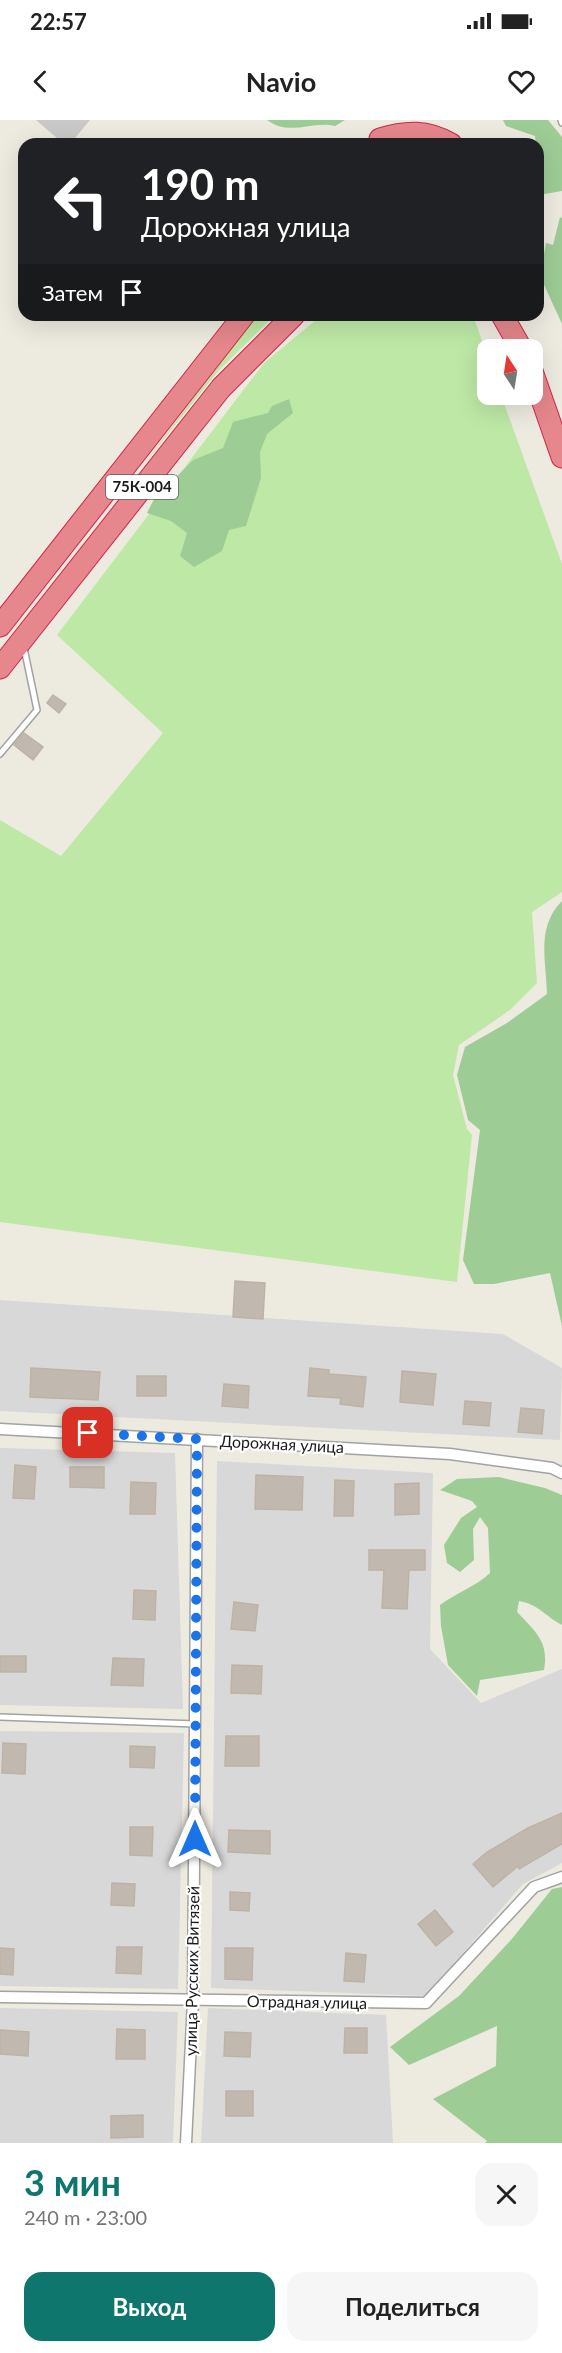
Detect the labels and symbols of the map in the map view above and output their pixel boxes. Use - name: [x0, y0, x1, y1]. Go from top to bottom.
- north arrow: [477, 339, 543, 405]
- road number: 75К-004: [106, 475, 178, 499]
- pin: [62, 1407, 113, 1458]
- street label: Дорожная улица: [220, 1431, 345, 1456]
- position arrow: [163, 1807, 227, 1871]
- street label: улица Русских Витязей: [181, 1886, 202, 2056]
- street label: Отрадная улица: [247, 1991, 367, 2012]

